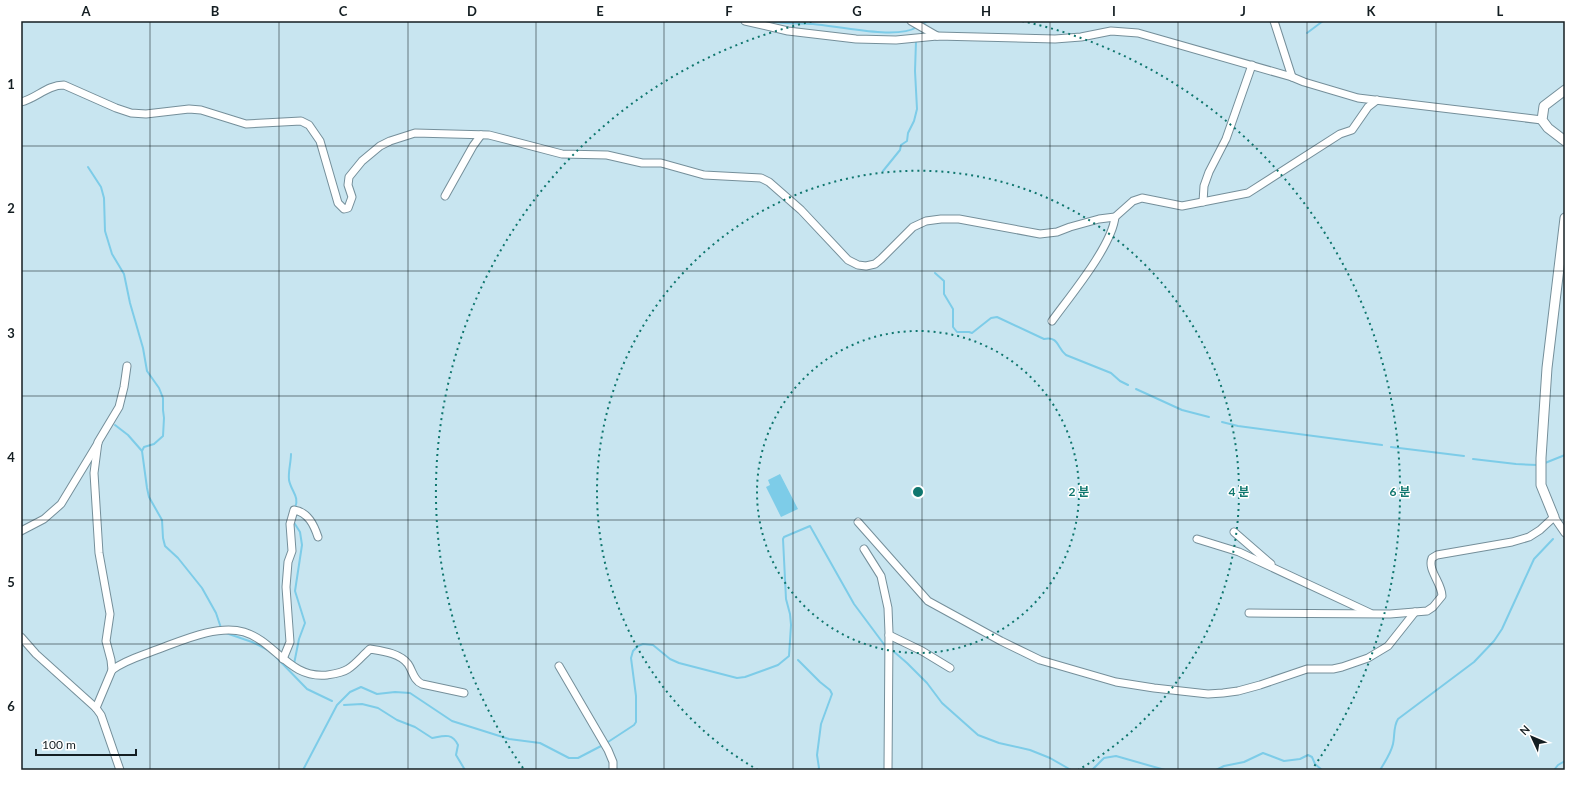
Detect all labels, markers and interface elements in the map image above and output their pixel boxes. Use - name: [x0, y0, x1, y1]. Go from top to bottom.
- text: A: [80, 3, 91, 19]
- text: B: [211, 3, 220, 19]
- text: C: [339, 3, 348, 19]
- text: D: [467, 3, 477, 19]
- text: E: [596, 3, 604, 19]
- text: F: [725, 3, 733, 19]
- text: G: [852, 3, 862, 19]
- text: H: [981, 3, 991, 19]
- text: I: [1112, 3, 1116, 19]
- text: J: [1240, 3, 1246, 19]
- text: K: [1367, 3, 1377, 19]
- text: L: [1497, 3, 1504, 19]
- text: 1: [7, 76, 15, 92]
- text: 2: [7, 200, 15, 216]
- text: 3: [7, 325, 15, 341]
- text: 4: [7, 449, 15, 465]
- text: 2 분: [1069, 484, 1089, 499]
- text: 4 분: [1229, 484, 1249, 499]
- text: 6 분: [1390, 484, 1410, 499]
- centre of rings: [911, 485, 925, 499]
- text: 5: [7, 574, 15, 590]
- text: 6: [7, 698, 15, 714]
- north arrow: [1512, 717, 1552, 757]
- text: N: [1517, 722, 1532, 737]
- scale bar: [36, 731, 136, 757]
- text: 100 m: [42, 737, 76, 752]

